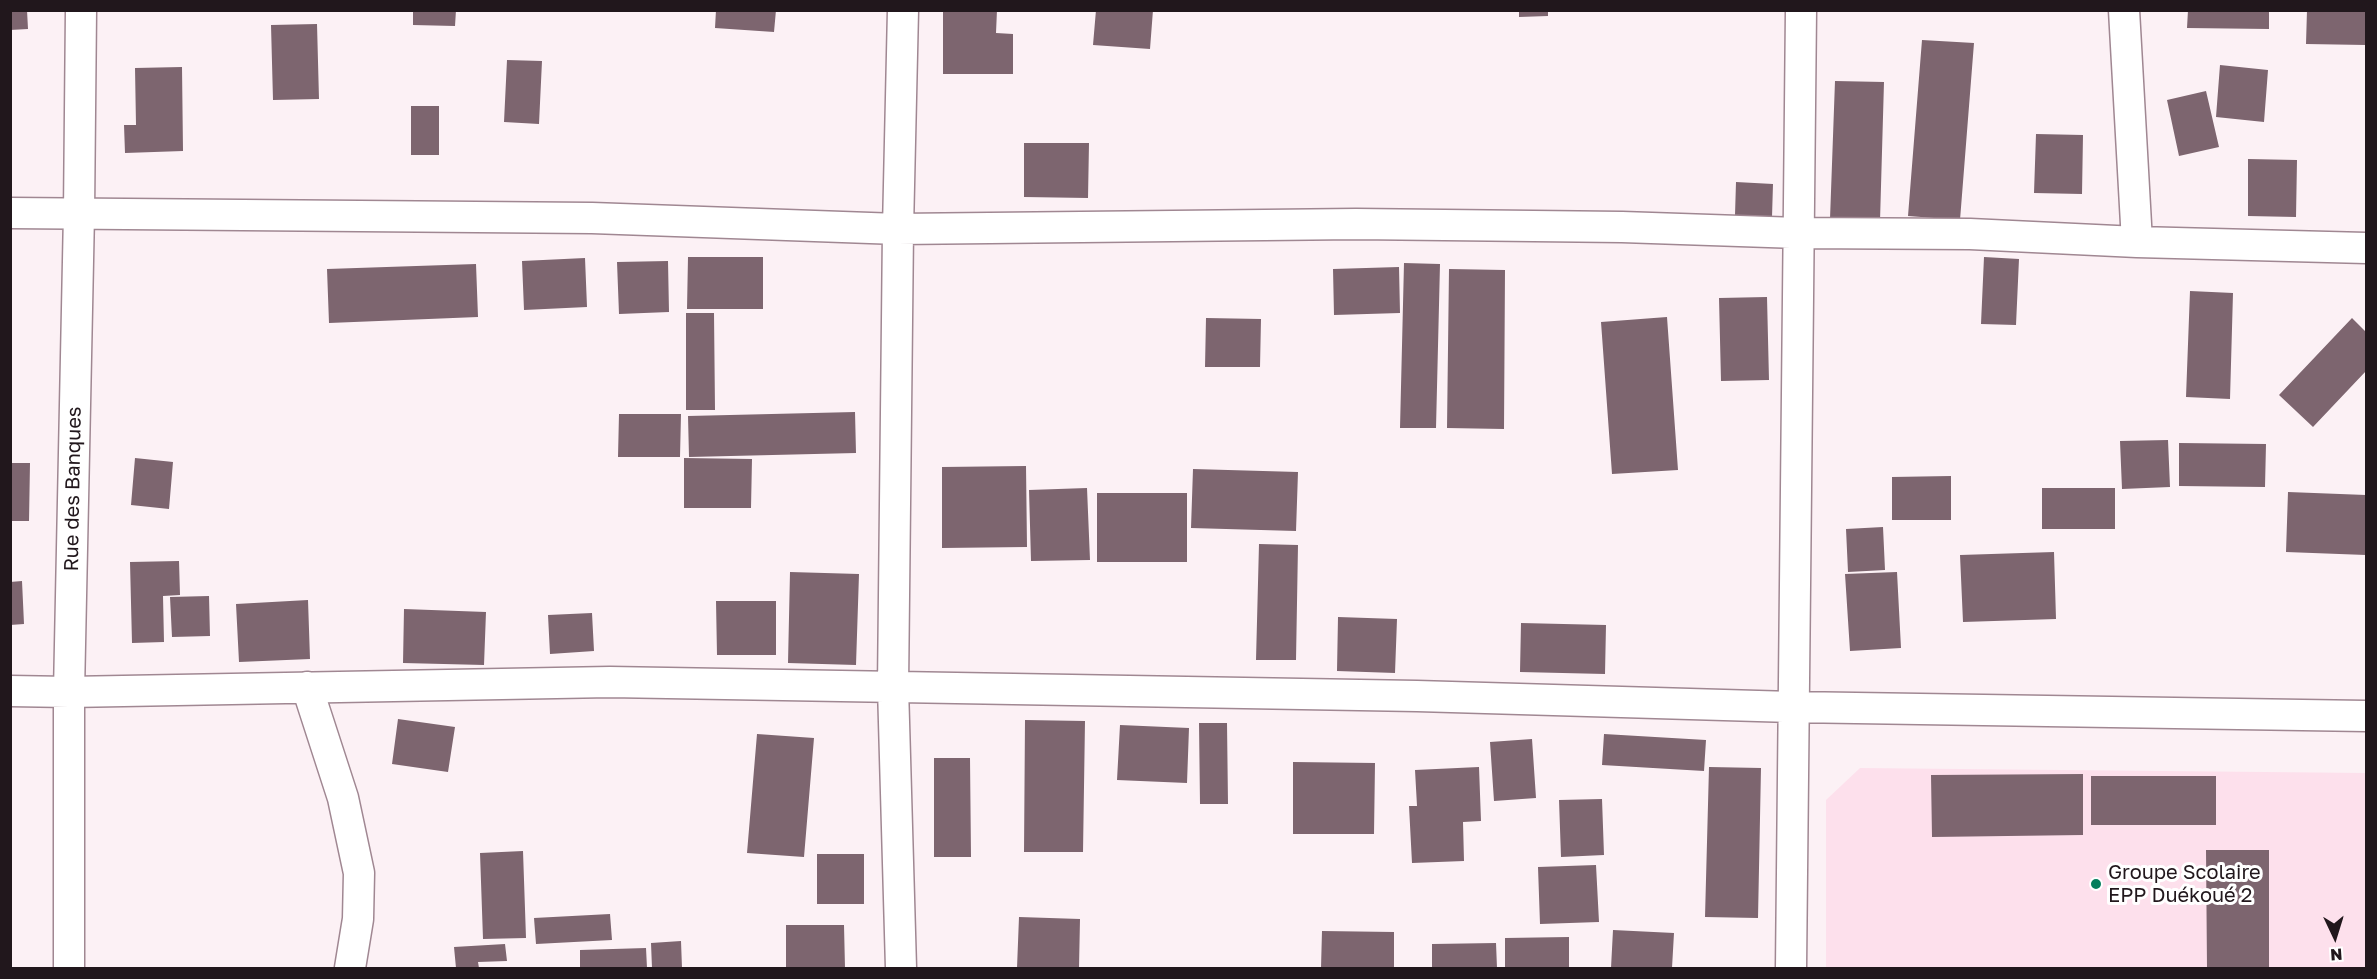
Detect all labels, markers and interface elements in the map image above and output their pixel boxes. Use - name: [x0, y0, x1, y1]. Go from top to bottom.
- street label: Rue des Banques: [60, 406, 86, 572]
- place label: Groupe Scolaire EPP Duékoué 2: [2108, 861, 2261, 908]
- marker: Groupe Scolaire EPP Duékoué 2: [2089, 877, 2103, 891]
- north arrow: [2305, 907, 2365, 967]
- text: N: [2329, 945, 2343, 965]

